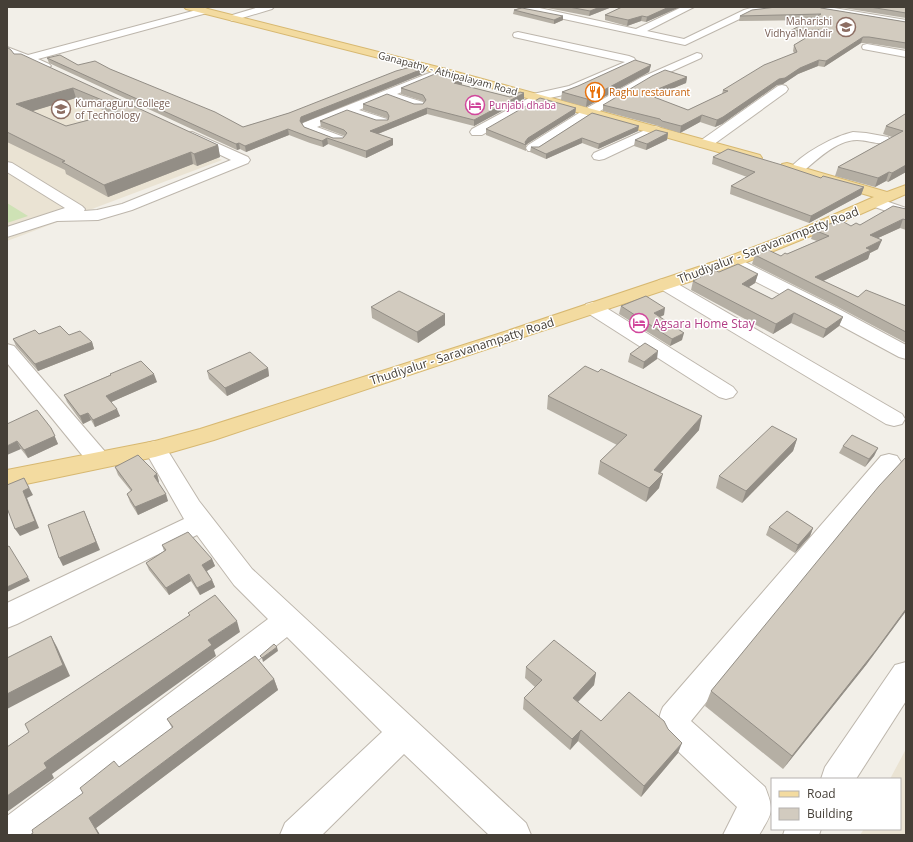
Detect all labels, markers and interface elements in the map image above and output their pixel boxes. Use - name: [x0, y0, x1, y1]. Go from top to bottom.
- place label: Maharishi Vidhya Mandir: [765, 14, 832, 40]
- school or university icon: Maharishi Vidhya Mandir: [835, 16, 857, 38]
- street label: Ganapathy - Athipalayam Road: [377, 48, 519, 98]
- restaurant icon: Raghu restaurant: [584, 81, 606, 103]
- place label: Raghu restaurant: [609, 85, 691, 99]
- hotel icon: Punjabi dhaba: [464, 94, 486, 116]
- place label: Kumaraguru College of Technology: [75, 96, 171, 122]
- school or university icon: Kumaraguru College of Technology: [50, 98, 72, 120]
- place label: Punjabi dhaba: [489, 98, 556, 112]
- street label: Thudiyalur - Saravanampatty Road: [675, 203, 861, 287]
- hotel icon: Agsara Home Stay: [628, 312, 650, 334]
- street label: Thudiyalur - Saravanampatty Road: [368, 313, 556, 389]
- place label: Agsara Home Stay: [653, 315, 756, 332]
- legend: [771, 778, 901, 830]
- text: Road: [807, 785, 836, 802]
- text: Building: [807, 805, 853, 822]

